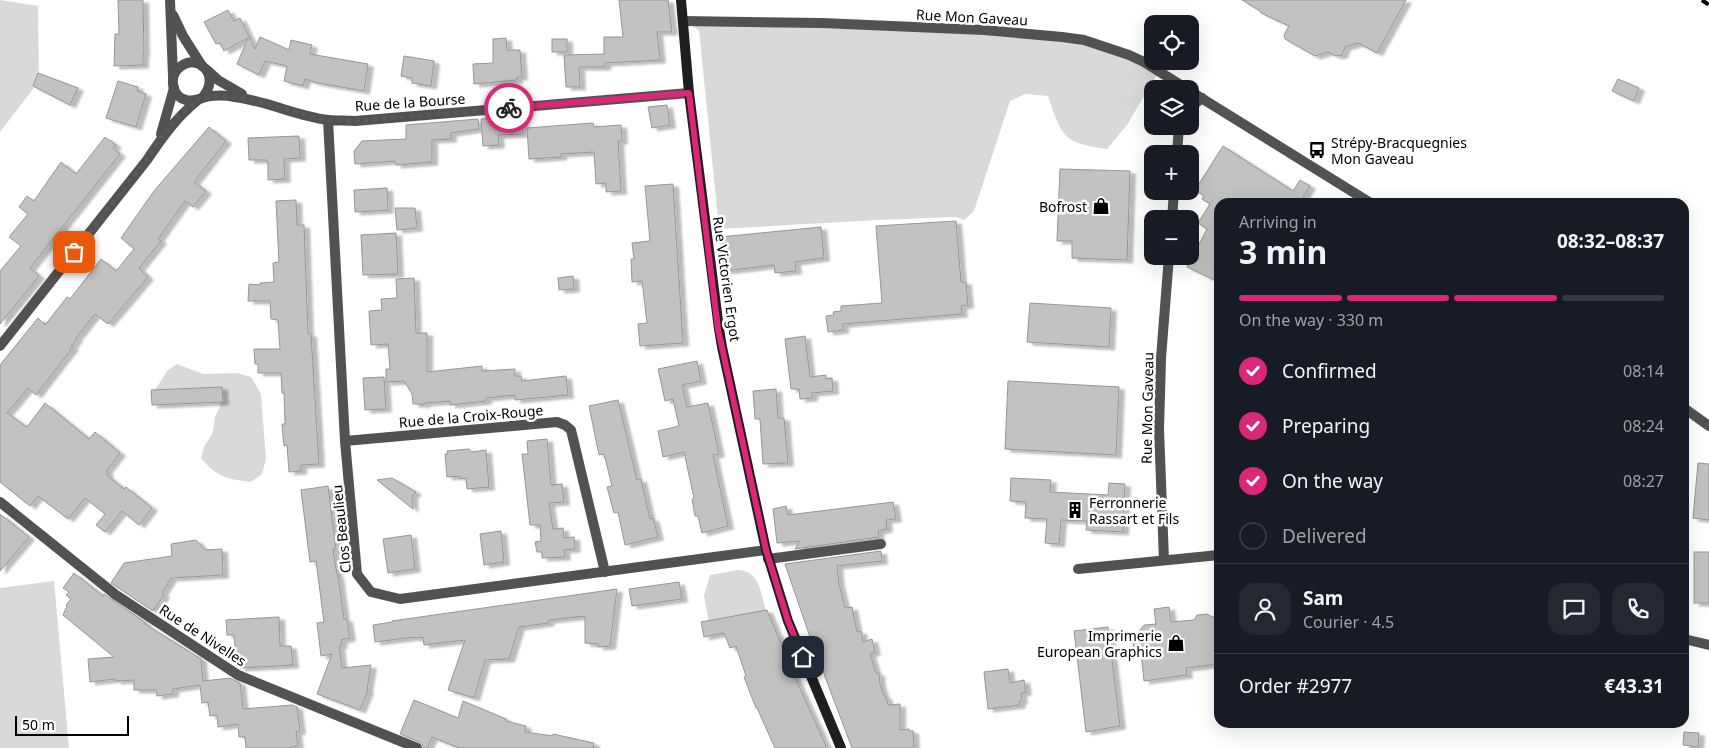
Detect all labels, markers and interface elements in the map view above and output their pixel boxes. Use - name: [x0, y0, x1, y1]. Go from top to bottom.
- street label: Rue Mon Gaveau: [916, 5, 1028, 29]
- map controls: [1144, 15, 1199, 265]
- button: locate: [1144, 15, 1199, 70]
- button: layers: [1144, 80, 1199, 135]
- courier: [484, 83, 534, 133]
- street label: Rue de la Bourse: [354, 89, 466, 115]
- icon: bike: [495, 94, 523, 122]
- place label: Strépy-Bracquegnies Mon Gaveau: [1331, 133, 1467, 168]
- bus stop icon: Strépy-Bracquegnies Mon Gaveau: [1307, 140, 1327, 160]
- button: +: [1144, 145, 1199, 200]
- shop icon: Bofrost: [1091, 196, 1111, 216]
- place label: Bofrost: [1039, 197, 1087, 216]
- button: −: [1144, 210, 1199, 265]
- text: Arriving in: [1239, 211, 1317, 233]
- street label: Rue Victorien Ergot: [709, 215, 745, 343]
- text: 08:32–08:37: [1557, 228, 1664, 254]
- text: 3 min: [1239, 230, 1327, 273]
- pin: [53, 231, 95, 273]
- icon: bag: [60, 238, 88, 266]
- text: On the way · 330 m: [1239, 309, 1383, 331]
- street label: Rue Mon Gaveau: [1137, 352, 1157, 464]
- icon: check: [1239, 357, 1267, 385]
- text: Confirmed: [1282, 358, 1377, 384]
- text: 08:14: [1623, 360, 1664, 382]
- street label: Rue de la Croix-Rouge: [398, 400, 544, 432]
- icon: check: [1239, 412, 1267, 440]
- text: Preparing: [1282, 413, 1370, 439]
- text: 08:24: [1623, 415, 1664, 437]
- icon: check: [1239, 467, 1267, 495]
- text: On the way: [1282, 468, 1383, 494]
- text: 08:27: [1623, 470, 1664, 492]
- street label: Clos Beaulieu: [327, 484, 355, 574]
- place label: Ferronnerie Rassart et Fils: [1089, 493, 1179, 528]
- building icon: Ferronnerie Rassart et Fils: [1065, 500, 1085, 520]
- text: Delivered: [1282, 523, 1367, 549]
- button: person: [1239, 583, 1291, 635]
- button: chat: [1548, 583, 1600, 635]
- button: phone: [1612, 583, 1664, 635]
- text: Sam: [1303, 585, 1343, 611]
- street label: Rue de Nivelles: [156, 600, 250, 670]
- text: Courier · 4.5: [1303, 611, 1394, 633]
- place label: Imprimerie European Graphics: [1037, 626, 1162, 661]
- shop icon: Imprimerie European Graphics: [1166, 633, 1186, 653]
- pin: [782, 636, 824, 678]
- icon: home: [789, 643, 817, 671]
- text: Order #2977: [1239, 673, 1352, 699]
- text: €43.31: [1604, 673, 1664, 699]
- scale bar: [15, 713, 129, 736]
- text: 50 m: [22, 715, 55, 734]

